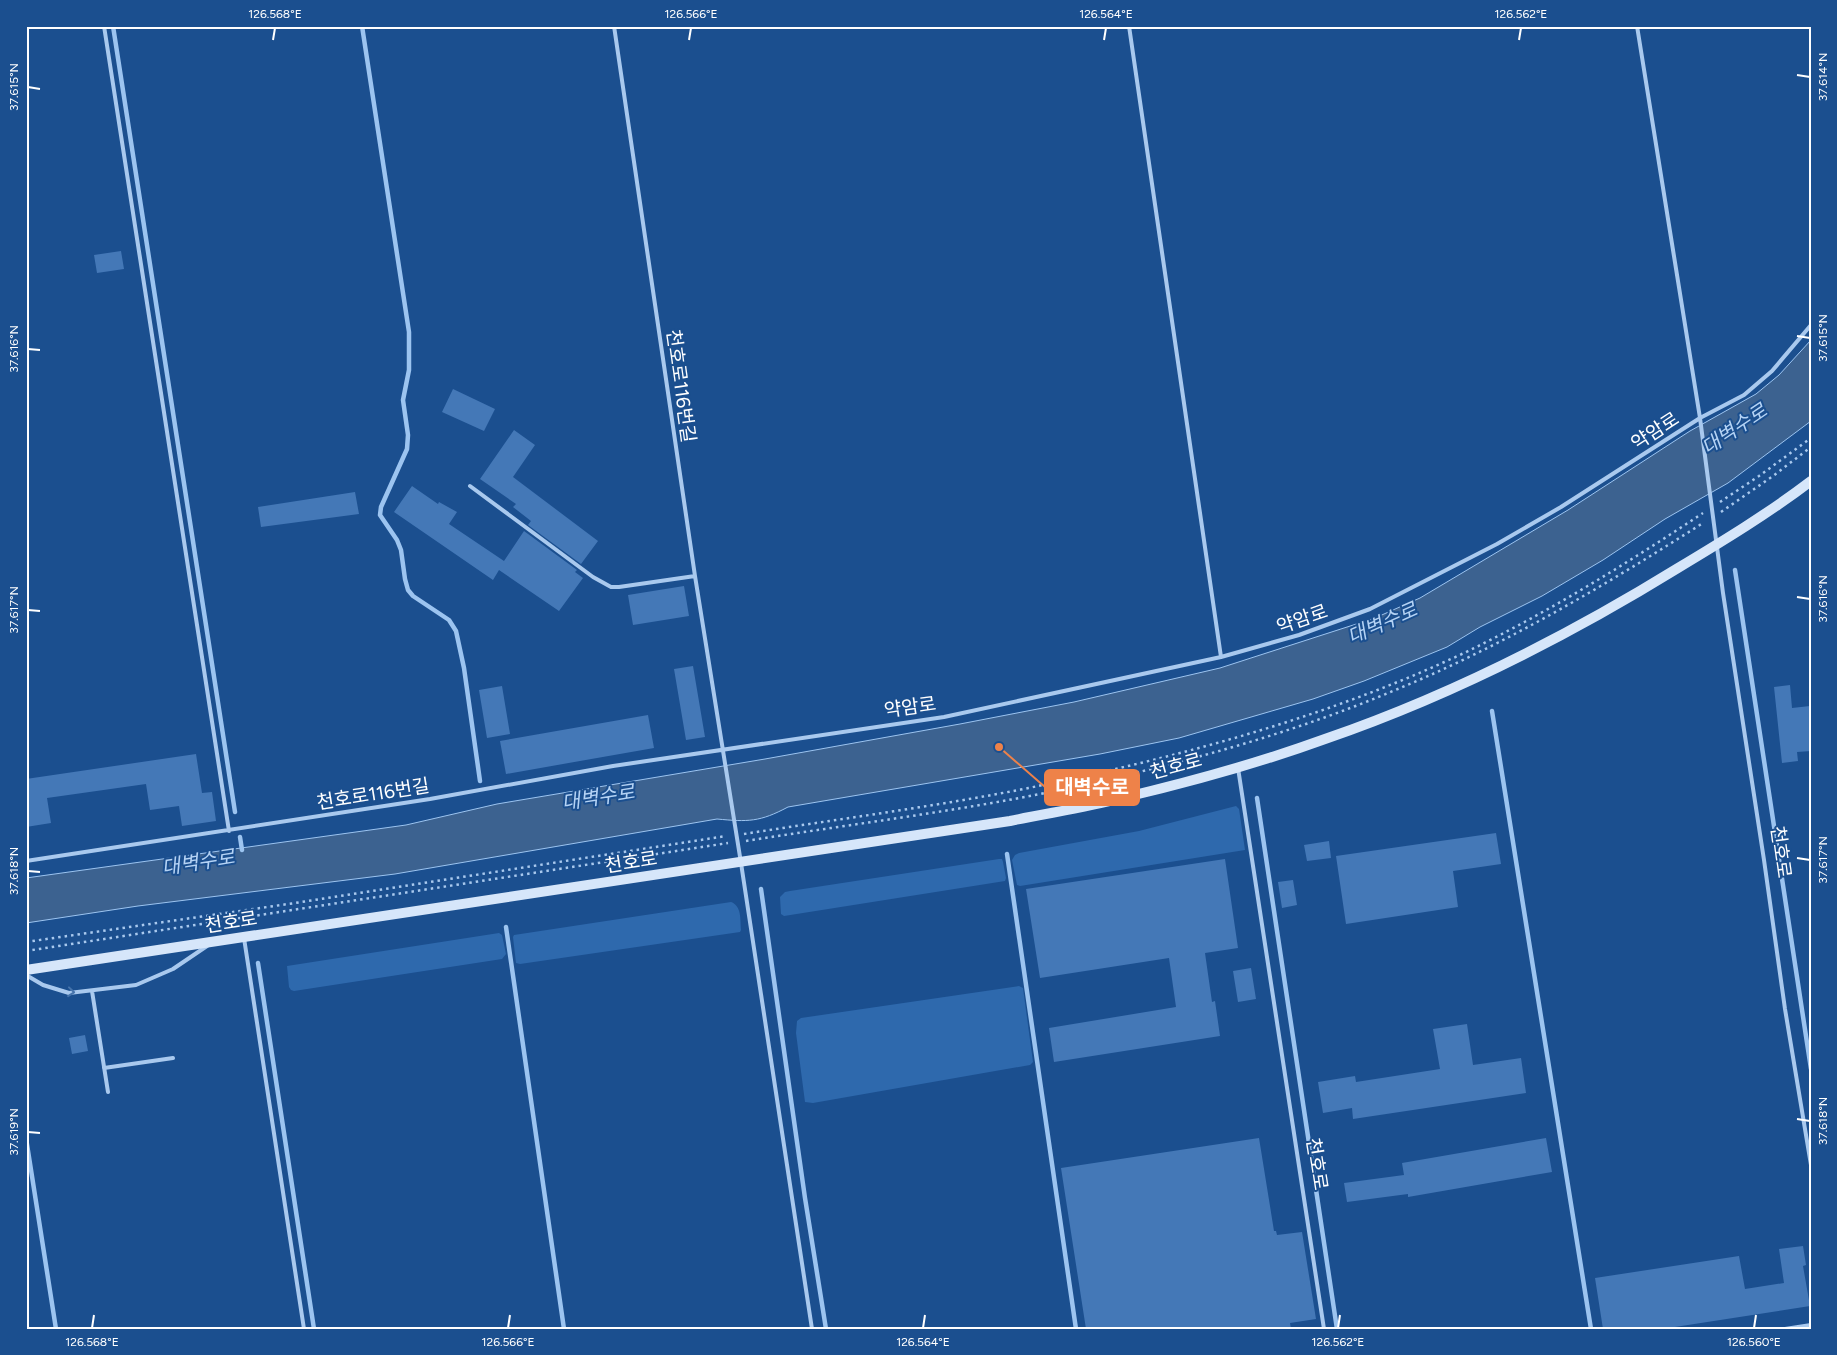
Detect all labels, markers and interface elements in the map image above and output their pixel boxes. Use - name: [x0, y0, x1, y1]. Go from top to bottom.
- text: 126.568°E: [248, 7, 302, 21]
- text: 126.566°E: [665, 7, 717, 21]
- text: 126.564°E: [1079, 7, 1133, 21]
- text: 126.562°E: [1495, 7, 1547, 21]
- text: 37.614°N: [1816, 53, 1830, 101]
- text: 37.615°N: [7, 63, 21, 111]
- text: 37.615°N: [1816, 314, 1830, 362]
- text: 37.616°N: [7, 325, 21, 373]
- street label: 천호로116번길: [662, 328, 700, 444]
- water label: 대벽수로: [1697, 398, 1773, 460]
- street label: 약암로: [1627, 407, 1683, 455]
- text: 37.616°N: [1816, 575, 1830, 623]
- text: 37.617°N: [7, 586, 21, 634]
- water label: 대벽수로: [1343, 596, 1422, 649]
- street label: 약암로: [1273, 600, 1331, 638]
- street label: 약암로: [882, 692, 938, 722]
- street label: 천호로: [1148, 748, 1204, 784]
- callout: 대벽수로: [1045, 770, 1139, 805]
- street label: 천호로116번길: [315, 774, 431, 814]
- text: 대벽수로: [1055, 775, 1129, 799]
- water label: 대벽수로: [560, 779, 638, 815]
- street label: 천호로: [1766, 824, 1796, 880]
- text: 37.617°N: [1816, 836, 1830, 884]
- water label: 대벽수로: [160, 844, 238, 880]
- text: 37.618°N: [7, 847, 21, 895]
- street label: 천호로: [603, 847, 659, 877]
- street label: 천호로: [203, 907, 259, 937]
- one-way arrow: [68, 986, 76, 997]
- text: 37.618°N: [1816, 1097, 1830, 1145]
- text: 37.619°N: [7, 1108, 21, 1156]
- street label: 천호로: [1302, 1136, 1332, 1192]
- text: 126.568°E: [65, 1335, 119, 1349]
- text: 126.566°E: [482, 1335, 534, 1349]
- text: 126.564°E: [896, 1335, 950, 1349]
- text: 126.562°E: [1312, 1335, 1364, 1349]
- text: 126.560°E: [1727, 1335, 1781, 1349]

